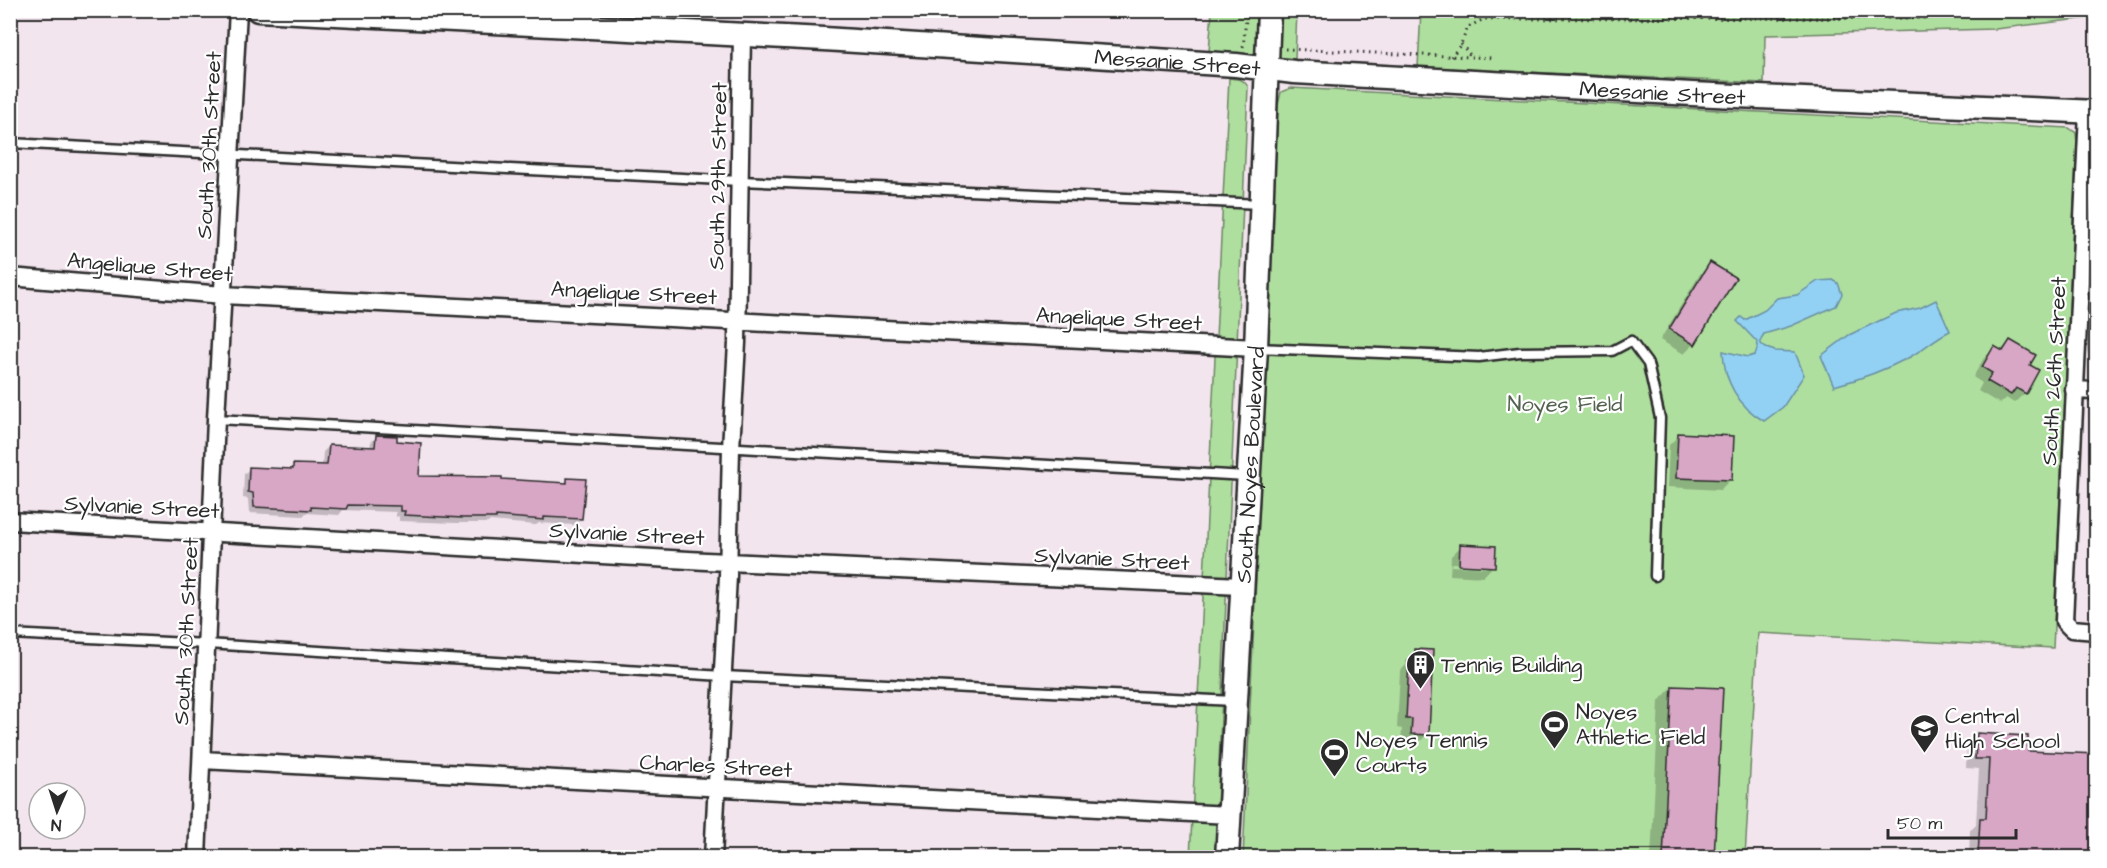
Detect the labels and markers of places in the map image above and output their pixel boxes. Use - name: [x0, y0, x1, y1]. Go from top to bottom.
- building icon: Tennis Building: [1404, 648, 1436, 690]
- place label: Tennis Building: [1441, 650, 1582, 682]
- place label: Noyes Athletic Field: [1576, 697, 1705, 753]
- place label: Central High School: [1945, 701, 2060, 758]
- sports icon: Noyes Athletic Field: [1539, 708, 1571, 750]
- school or university icon: Central High School: [1908, 712, 1940, 754]
- place label: Noyes Tennis Courts: [1356, 725, 1488, 781]
- sports icon: Noyes Tennis Courts: [1319, 736, 1351, 778]

